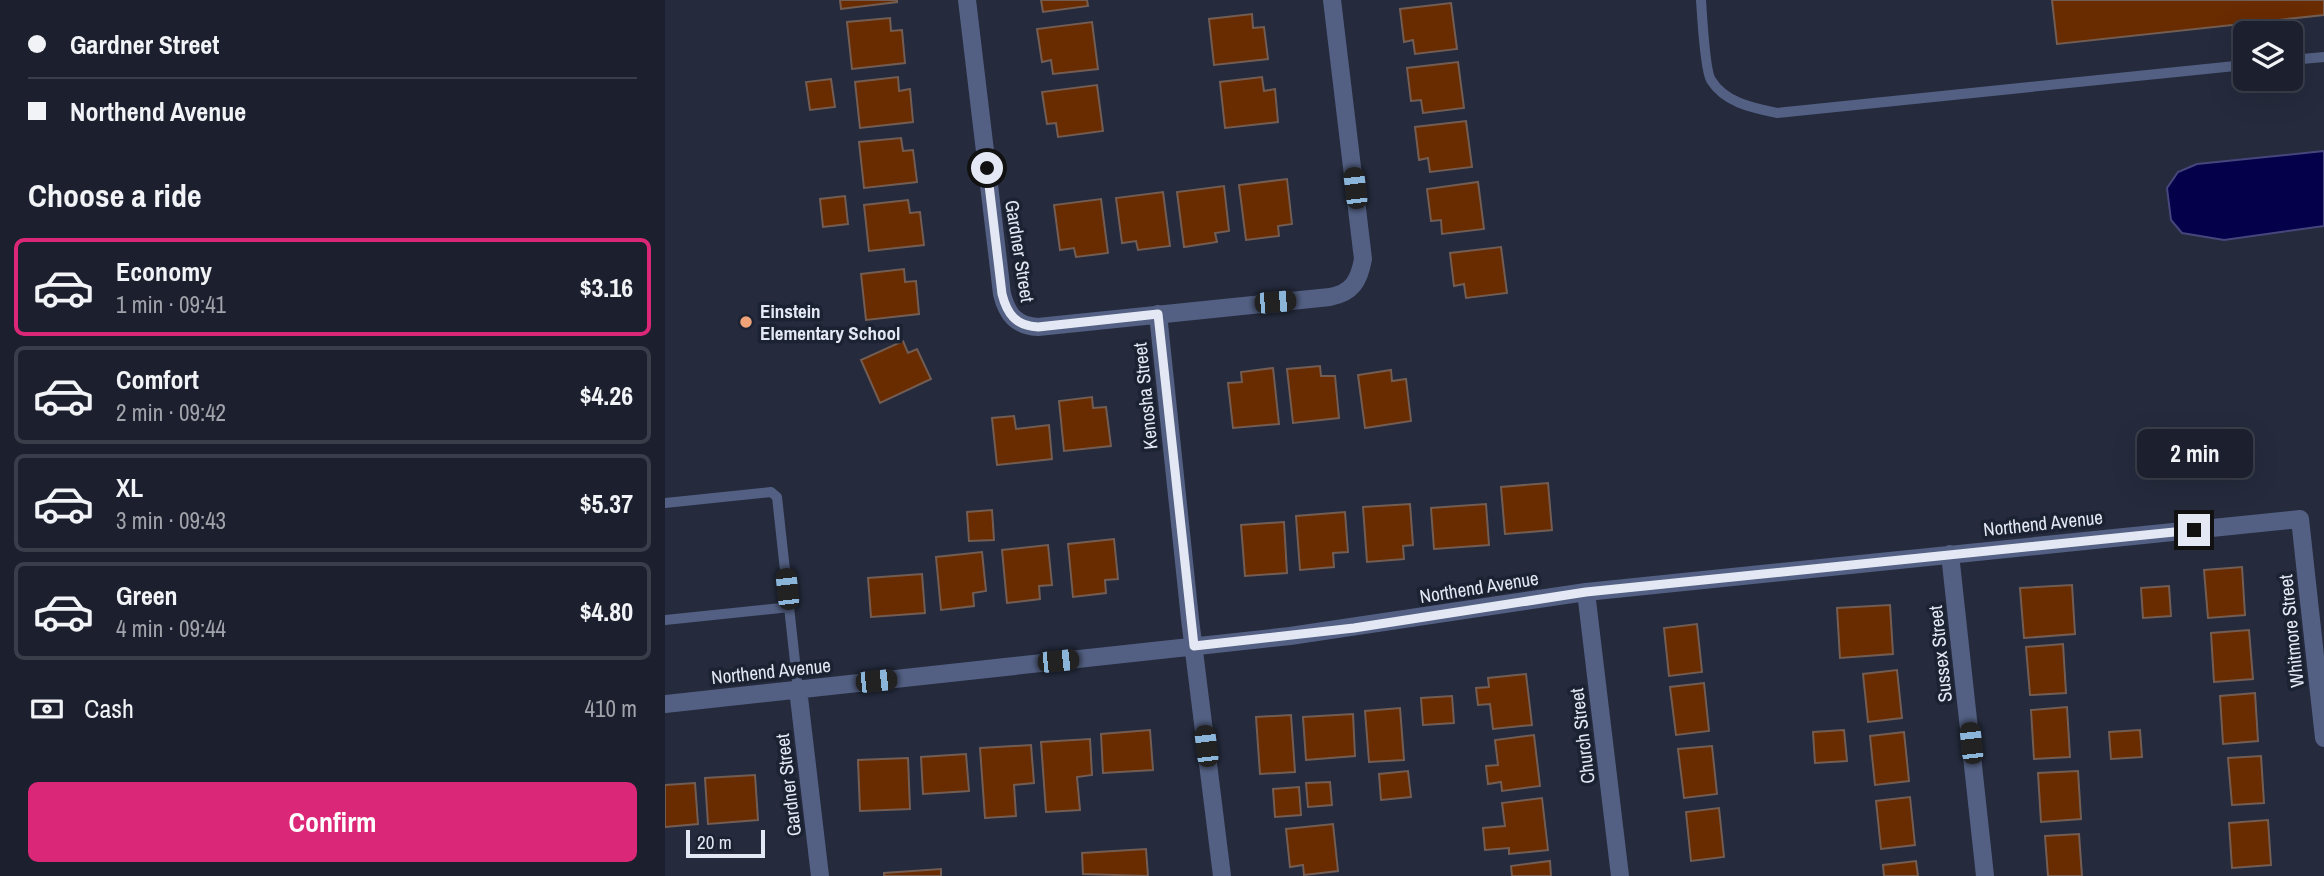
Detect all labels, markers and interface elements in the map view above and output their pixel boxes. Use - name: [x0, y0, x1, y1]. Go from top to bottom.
- map controls: [2233, 21, 2303, 91]
- button: layers: [2233, 21, 2303, 91]
- text: Gardner Street: [70, 27, 219, 62]
- text: Northend Avenue: [70, 94, 246, 129]
- route start: [971, 152, 1003, 184]
- car: [1343, 166, 1368, 210]
- text: Choose a ride: [28, 174, 202, 217]
- street label: Gardner Street: [999, 198, 1041, 305]
- text: Economy: [116, 254, 212, 289]
- icon: car: [32, 256, 95, 319]
- text: $3.16: [580, 270, 633, 305]
- text: 1 min · 09:41: [116, 289, 226, 320]
- car: [1254, 290, 1297, 314]
- place label: Einstein Elementary School: [760, 298, 900, 346]
- marker: Einstein Elementary School: [738, 314, 754, 330]
- street label: Kenosha Street: [1126, 341, 1164, 451]
- text: Comfort: [116, 362, 199, 397]
- icon: car: [32, 364, 95, 427]
- text: $4.26: [580, 378, 633, 413]
- text: 2 min · 09:42: [116, 397, 226, 428]
- callout: 2 min: [2136, 428, 2252, 477]
- text: 2 min: [2170, 438, 2220, 469]
- text: XL: [116, 470, 143, 505]
- icon: car: [32, 472, 95, 535]
- text: $5.37: [580, 486, 633, 521]
- street label: Northend Avenue: [1982, 504, 2104, 542]
- text: 3 min · 09:43: [116, 505, 226, 536]
- route end: [2178, 514, 2210, 546]
- street label: Northend Avenue: [1418, 565, 1540, 609]
- car: [775, 567, 800, 611]
- street label: Whitmore Street: [2272, 573, 2310, 689]
- text: Green: [116, 578, 178, 613]
- icon: car: [32, 580, 95, 643]
- text: $4.80: [580, 594, 633, 629]
- street label: Sussex Street: [1922, 604, 1958, 704]
- text: 4 min · 09:44: [116, 613, 226, 644]
- car: [1037, 648, 1080, 674]
- street label: Northend Avenue: [710, 652, 832, 690]
- car: [855, 668, 898, 694]
- street label: Church Street: [1563, 686, 1601, 785]
- icon: cash: [28, 690, 66, 728]
- text: Cash: [84, 691, 134, 726]
- text: 410 m: [585, 693, 637, 724]
- car: [1959, 721, 1984, 765]
- car: [1194, 724, 1219, 768]
- street label: Gardner Street: [769, 732, 807, 838]
- button: Confirm: [28, 782, 637, 862]
- scale bar: [686, 827, 765, 859]
- text: 20 m: [697, 829, 732, 855]

